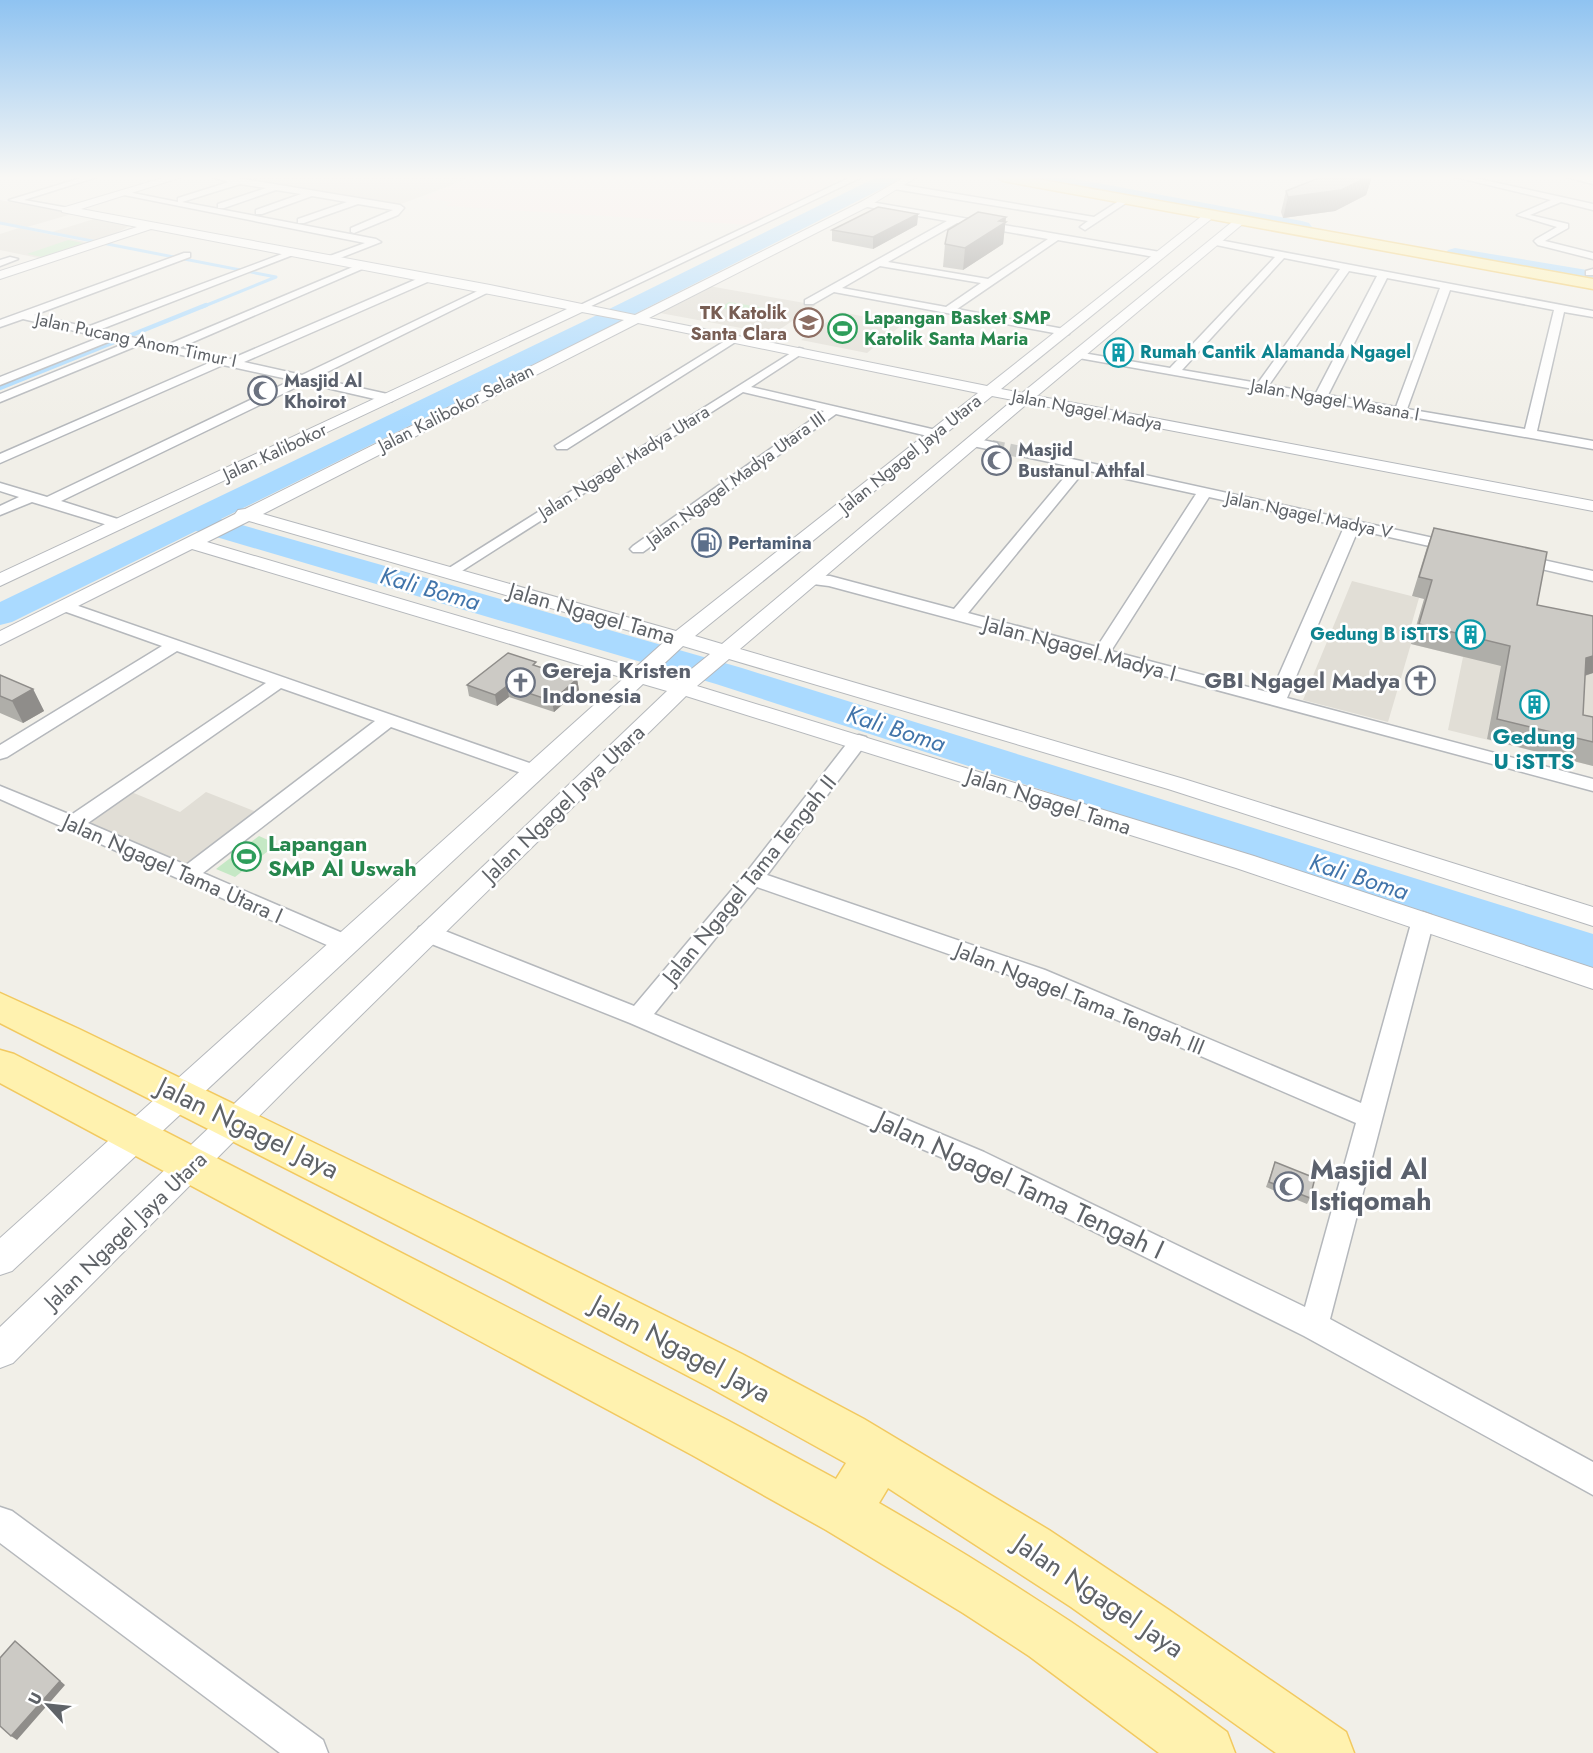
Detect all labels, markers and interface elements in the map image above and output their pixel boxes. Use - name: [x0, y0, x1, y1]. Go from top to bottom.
- place label: TK Katolik Santa Clara: [691, 300, 788, 347]
- place label: Lapangan Basket SMP Katolik Santa Maria: [864, 305, 1051, 352]
- street label: Jalan Pucang Anom Timur I: [31, 306, 239, 374]
- school or university icon: TK Katolik Santa Clara: [792, 307, 824, 339]
- sports icon: Lapangan Basket SMP Katolik Santa Maria: [827, 312, 859, 344]
- building icon: Rumah Cantik Alamanda Ngagel: [1103, 336, 1135, 368]
- place label: Rumah Cantik Alamanda Ngagel: [1140, 339, 1411, 365]
- street label: Jalan Kalibokor Selatan: [372, 357, 538, 459]
- place label: Masjid Al Khoirot: [284, 368, 362, 415]
- street label: Jalan Ngagel Wasana I: [1247, 372, 1421, 428]
- mosque icon: Masjid Al Khoirot: [247, 375, 279, 407]
- street label: Jalan Ngagel Madya: [1008, 382, 1164, 437]
- street label: Jalan Ngagel Jaya Utara: [832, 388, 987, 521]
- street label: Jalan Ngagel Madya Utara: [532, 399, 714, 526]
- street label: Jalan Ngagel Madya Utara III: [639, 405, 831, 554]
- street label: Jalan Kalibokor: [217, 416, 332, 488]
- place label: Masjid Bustanul Athfal: [1018, 437, 1145, 484]
- mosque icon: Masjid Bustanul Athfal: [981, 444, 1013, 476]
- street label: Jalan Ngagel Madya V: [1221, 484, 1395, 545]
- fuel station icon: Pertamina: [691, 527, 723, 559]
- place label: Pertamina: [728, 530, 812, 556]
- water label: Kali Boma: [376, 558, 484, 619]
- street label: Jalan Ngagel Tama: [502, 573, 679, 652]
- street label: Jalan Ngagel Madya I: [977, 606, 1180, 689]
- building icon: Gedung B iSTTS: [1454, 618, 1486, 650]
- place label: Gedung B iSTTS: [1310, 621, 1449, 647]
- place label: Gereja Kristen Indonesia: [542, 654, 691, 711]
- place label: GBI Ngagel Madya: [1204, 664, 1400, 696]
- church icon: GBI Ngagel Madya: [1405, 664, 1437, 696]
- church icon: Gereja Kristen Indonesia: [505, 667, 537, 699]
- building icon: Gedung U iSTTS: [1518, 688, 1550, 720]
- water label: Kali Boma: [842, 696, 950, 761]
- street label: Jalan Ngagel Jaya Utara: [472, 717, 652, 892]
- place label: Gedung U iSTTS: [1493, 720, 1575, 777]
- street label: Jalan Ngagel Tama: [960, 758, 1136, 843]
- street label: Jalan Ngagel Tama Tengah II: [652, 767, 844, 993]
- street label: Jalan Ngagel Tama Utara I: [55, 804, 288, 931]
- place label: Lapangan SMP Al Uswah: [268, 827, 417, 884]
- sports icon: Lapangan SMP Al Uswah: [231, 840, 263, 872]
- water label: Kali Boma: [1305, 844, 1413, 909]
- street label: Jalan Ngagel Tama Tengah III: [948, 932, 1210, 1063]
- street label: Jalan Ngagel Jaya: [148, 1065, 346, 1188]
- street label: Jalan Ngagel Tama Tengah I: [867, 1099, 1171, 1269]
- street label: Jalan Ngagel Jaya Utara: [34, 1144, 214, 1319]
- place label: Masjid Al Istiqomah: [1310, 1150, 1432, 1220]
- mosque icon: Masjid Al Istiqomah: [1273, 1170, 1305, 1202]
- street label: Jalan Ngagel Jaya: [582, 1283, 778, 1412]
- street label: Jalan Ngagel Jaya: [1004, 1522, 1192, 1667]
- north arrow: [18, 1675, 78, 1735]
- text: U: [22, 1688, 48, 1709]

